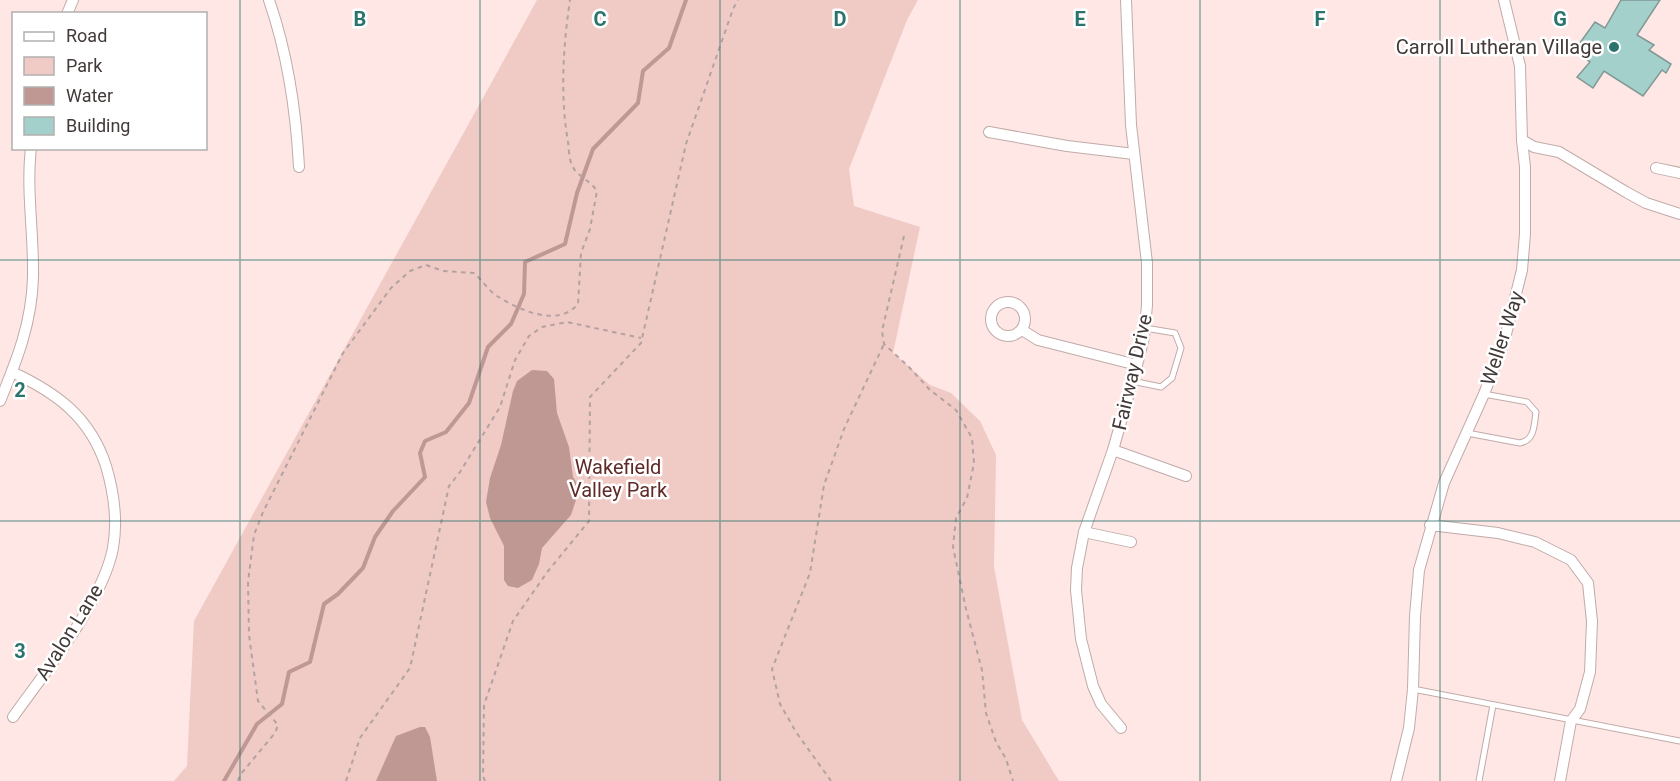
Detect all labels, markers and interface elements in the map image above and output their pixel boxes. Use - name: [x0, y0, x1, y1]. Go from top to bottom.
- text: B: [354, 7, 366, 31]
- text: C: [593, 7, 607, 31]
- text: D: [834, 7, 847, 31]
- text: E: [1074, 7, 1086, 31]
- text: F: [1315, 7, 1326, 31]
- text: G: [1553, 7, 1567, 31]
- legend: [12, 12, 207, 150]
- text: Road: [66, 25, 107, 46]
- place label: Carroll Lutheran Village: [1396, 35, 1602, 59]
- marker: Carroll Lutheran Village: [1607, 40, 1621, 54]
- text: Park: [66, 55, 103, 76]
- text: Water: [66, 85, 113, 106]
- text: Building: [66, 115, 130, 136]
- street label: Weller Way: [1475, 287, 1529, 388]
- street label: Fairway Drive: [1107, 312, 1157, 432]
- text: 2: [14, 378, 26, 402]
- park label: Wakefield Valley Park: [569, 455, 668, 502]
- street label: Avalon Lane: [30, 580, 108, 684]
- text: 3: [14, 639, 26, 663]

